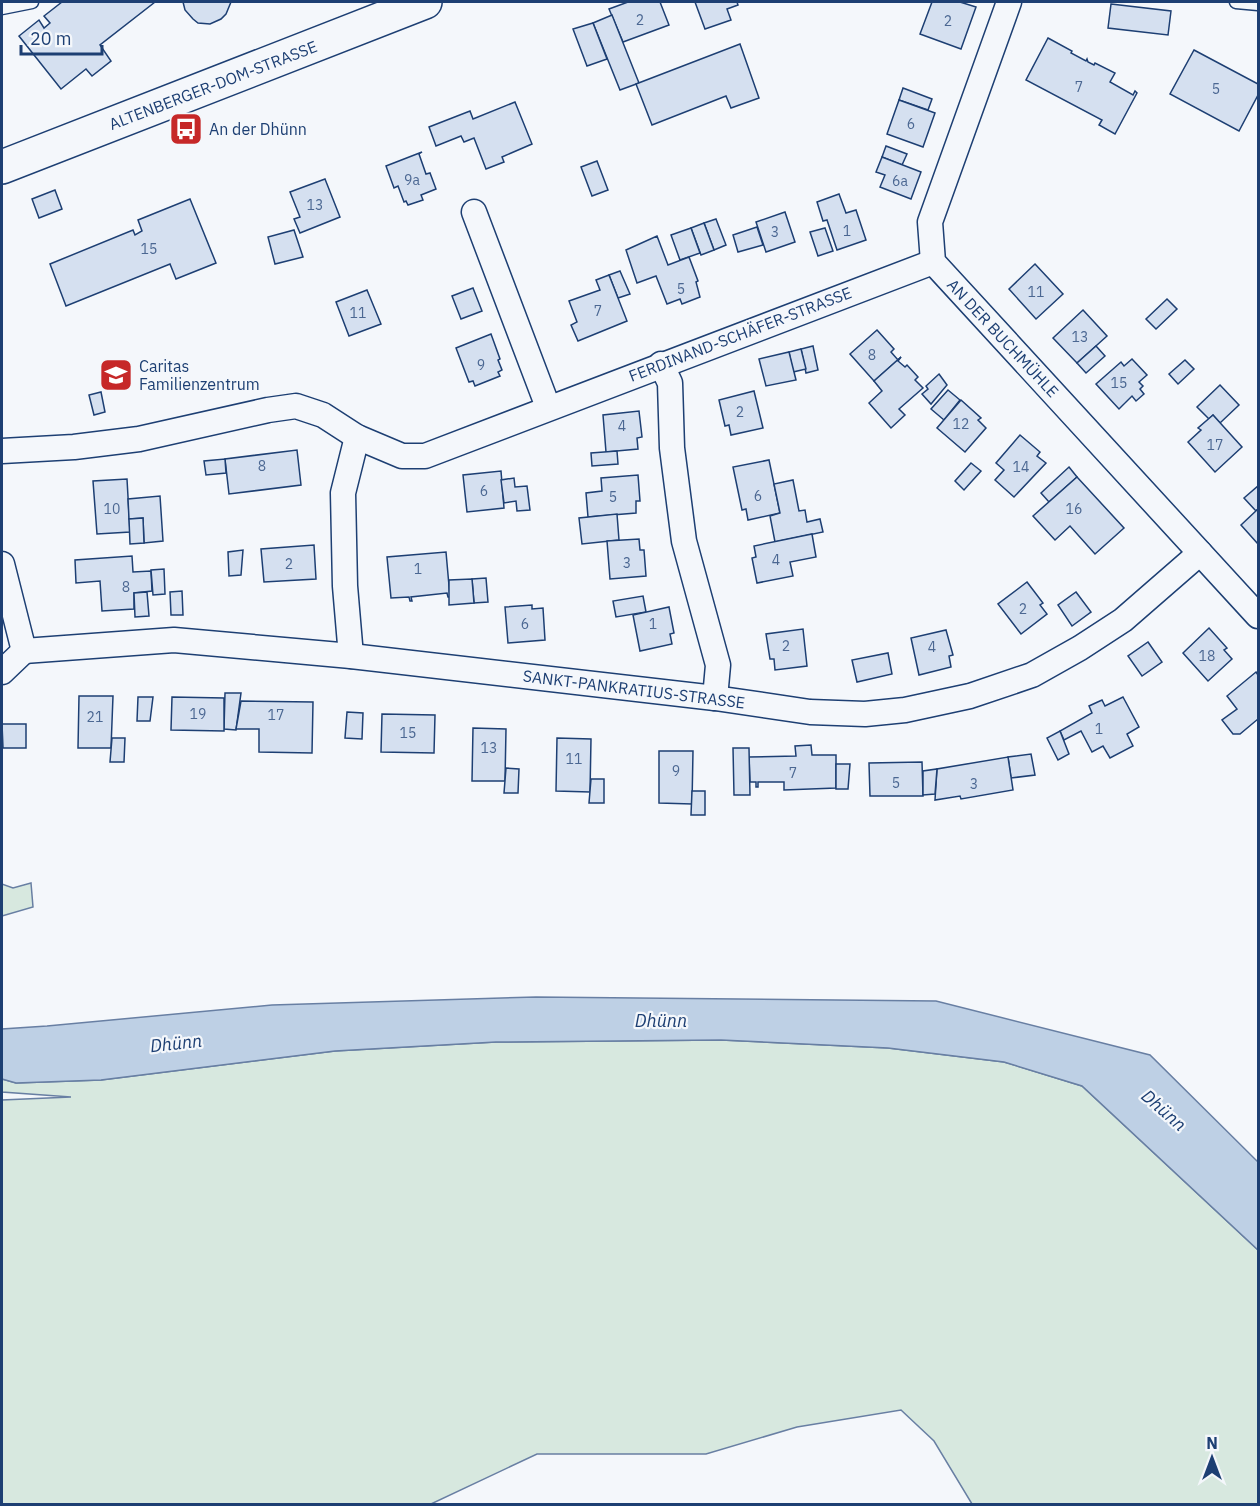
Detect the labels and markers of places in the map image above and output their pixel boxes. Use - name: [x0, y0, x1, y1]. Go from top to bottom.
- bus stop icon: An der Dhünn: [168, 111, 204, 147]
- place label: An der Dhünn: [209, 119, 307, 139]
- place label: Caritas Familienzentrum: [139, 356, 260, 394]
- school or university icon: Caritas Familienzentrum: [98, 357, 134, 393]

